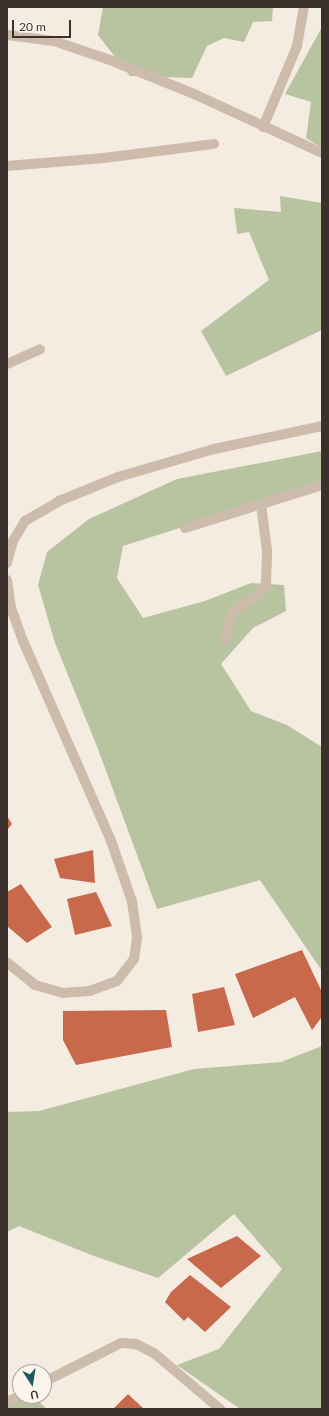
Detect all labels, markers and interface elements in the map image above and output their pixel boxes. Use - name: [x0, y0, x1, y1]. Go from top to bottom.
- scale bar: [14, 12, 73, 38]
- text: 20 m: [19, 19, 46, 34]
- north arrow: [12, 1364, 52, 1404]
- text: U: [29, 1388, 40, 1402]

